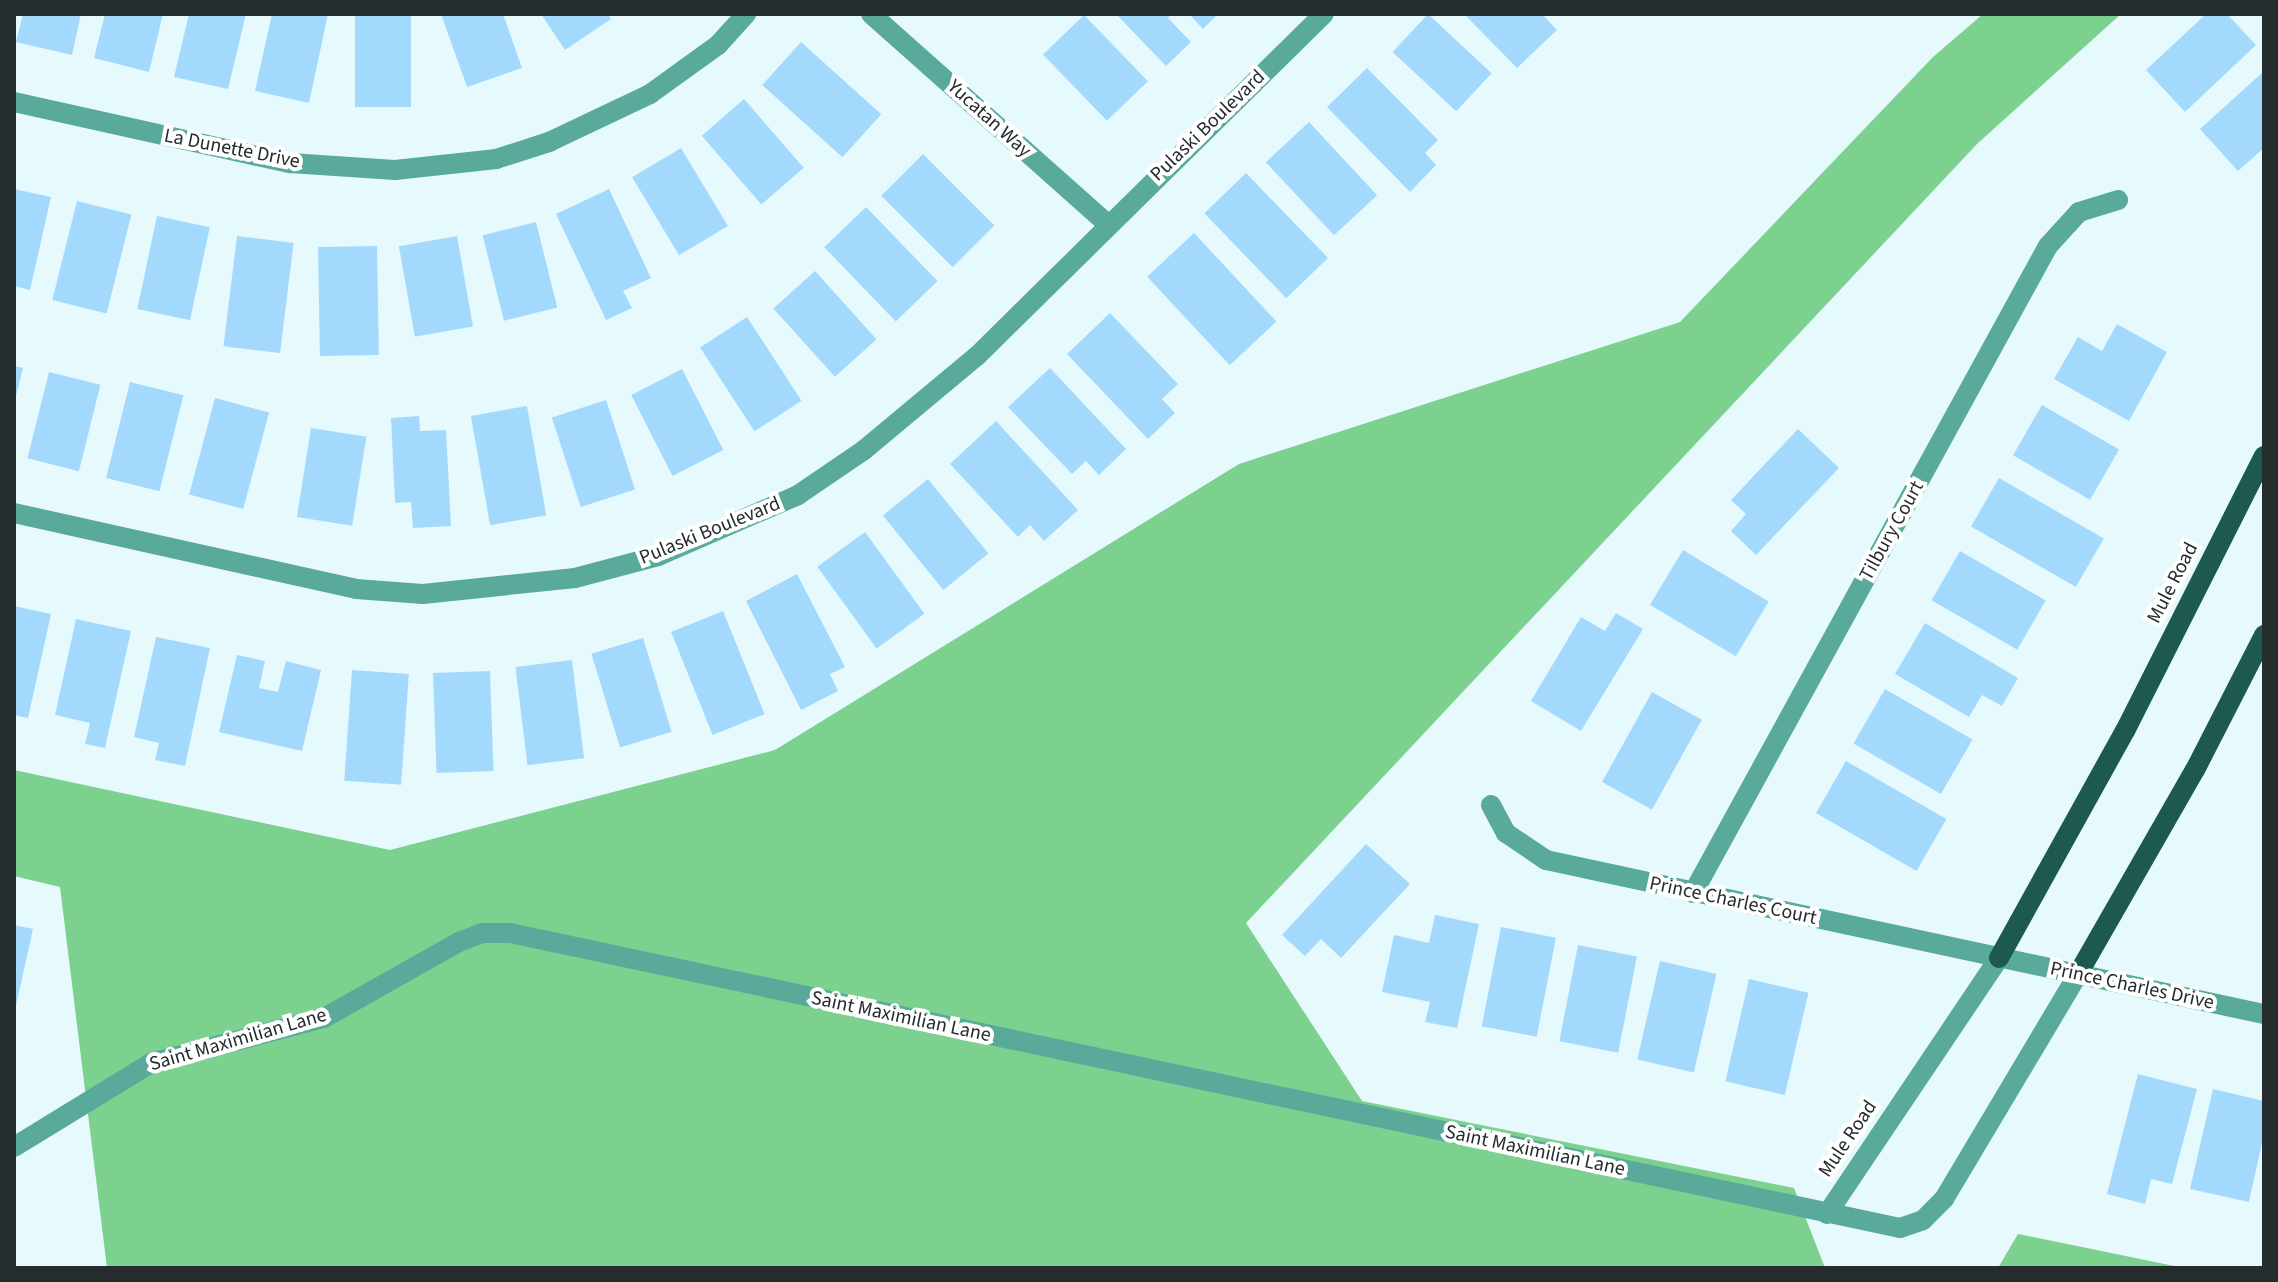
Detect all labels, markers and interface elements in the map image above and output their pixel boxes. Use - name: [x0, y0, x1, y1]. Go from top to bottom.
- street label: Pulaski Boulevard: [1146, 65, 1270, 187]
- street label: Yucatan Way: [942, 75, 1036, 163]
- street label: La Dunette Drive: [162, 124, 302, 174]
- street label: Tilbury Court: [1855, 477, 1929, 585]
- street label: Pulaski Boulevard: [636, 492, 784, 570]
- street label: Mule Road: [2142, 539, 2204, 627]
- street label: Prince Charles Court: [1647, 872, 1819, 930]
- street label: Prince Charles Drive: [2048, 957, 2216, 1015]
- street label: Saint Maximilian Lane: [809, 986, 993, 1048]
- street label: Saint Maximilian Lane: [147, 1003, 329, 1077]
- street label: Mule Road: [1814, 1096, 1882, 1182]
- street label: Saint Maximilian Lane: [1443, 1120, 1627, 1182]

